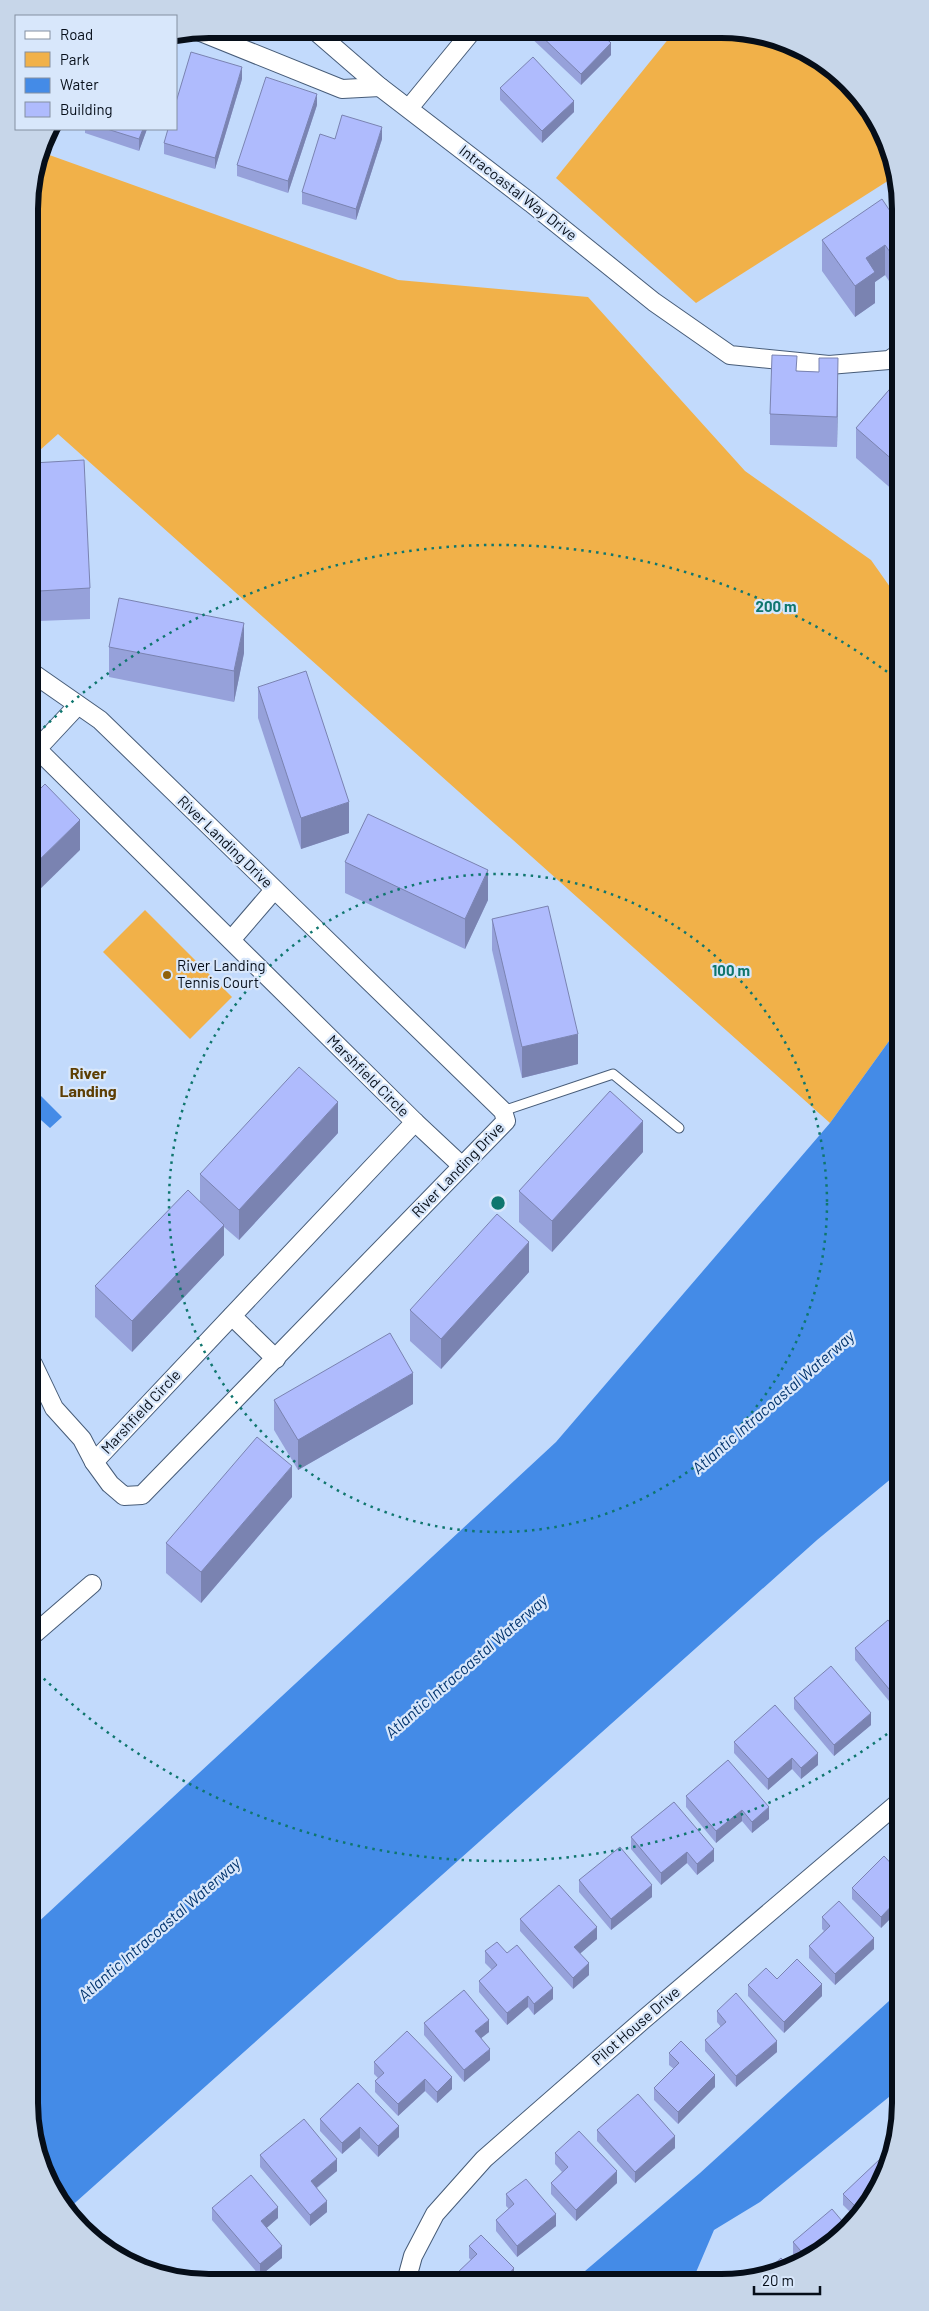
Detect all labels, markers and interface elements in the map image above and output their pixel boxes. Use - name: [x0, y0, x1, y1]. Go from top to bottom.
- legend: [15, 15, 178, 130]
- text: Road: [60, 25, 93, 43]
- text: Park: [60, 50, 90, 68]
- text: Water: [60, 75, 99, 93]
- text: Building: [60, 100, 113, 118]
- street label: Intracoastal Way Drive: [456, 141, 581, 244]
- text: 200 m: [755, 597, 797, 615]
- street label: River Landing Drive: [174, 791, 277, 891]
- place label: River Landing Tennis Court: [177, 956, 266, 991]
- text: 100 m: [712, 961, 750, 979]
- marker: River Landing Tennis Court: [161, 969, 173, 981]
- street label: Marshfield Circle: [324, 1031, 413, 1120]
- district label: River Landing: [59, 1063, 117, 1100]
- street label: River Landing Drive: [407, 1118, 507, 1221]
- centre of rings: [489, 1194, 507, 1212]
- water label: Atlantic Intracoastal Waterway: [688, 1325, 858, 1477]
- street label: Marshfield Circle: [97, 1366, 184, 1457]
- water label: Atlantic Intracoastal Waterway: [381, 1589, 551, 1741]
- water label: Atlantic Intracoastal Waterway: [74, 1852, 244, 2004]
- street label: Pilot House Drive: [588, 1982, 683, 2068]
- scale bar: [754, 2264, 820, 2296]
- text: 20 m: [762, 2271, 794, 2289]

